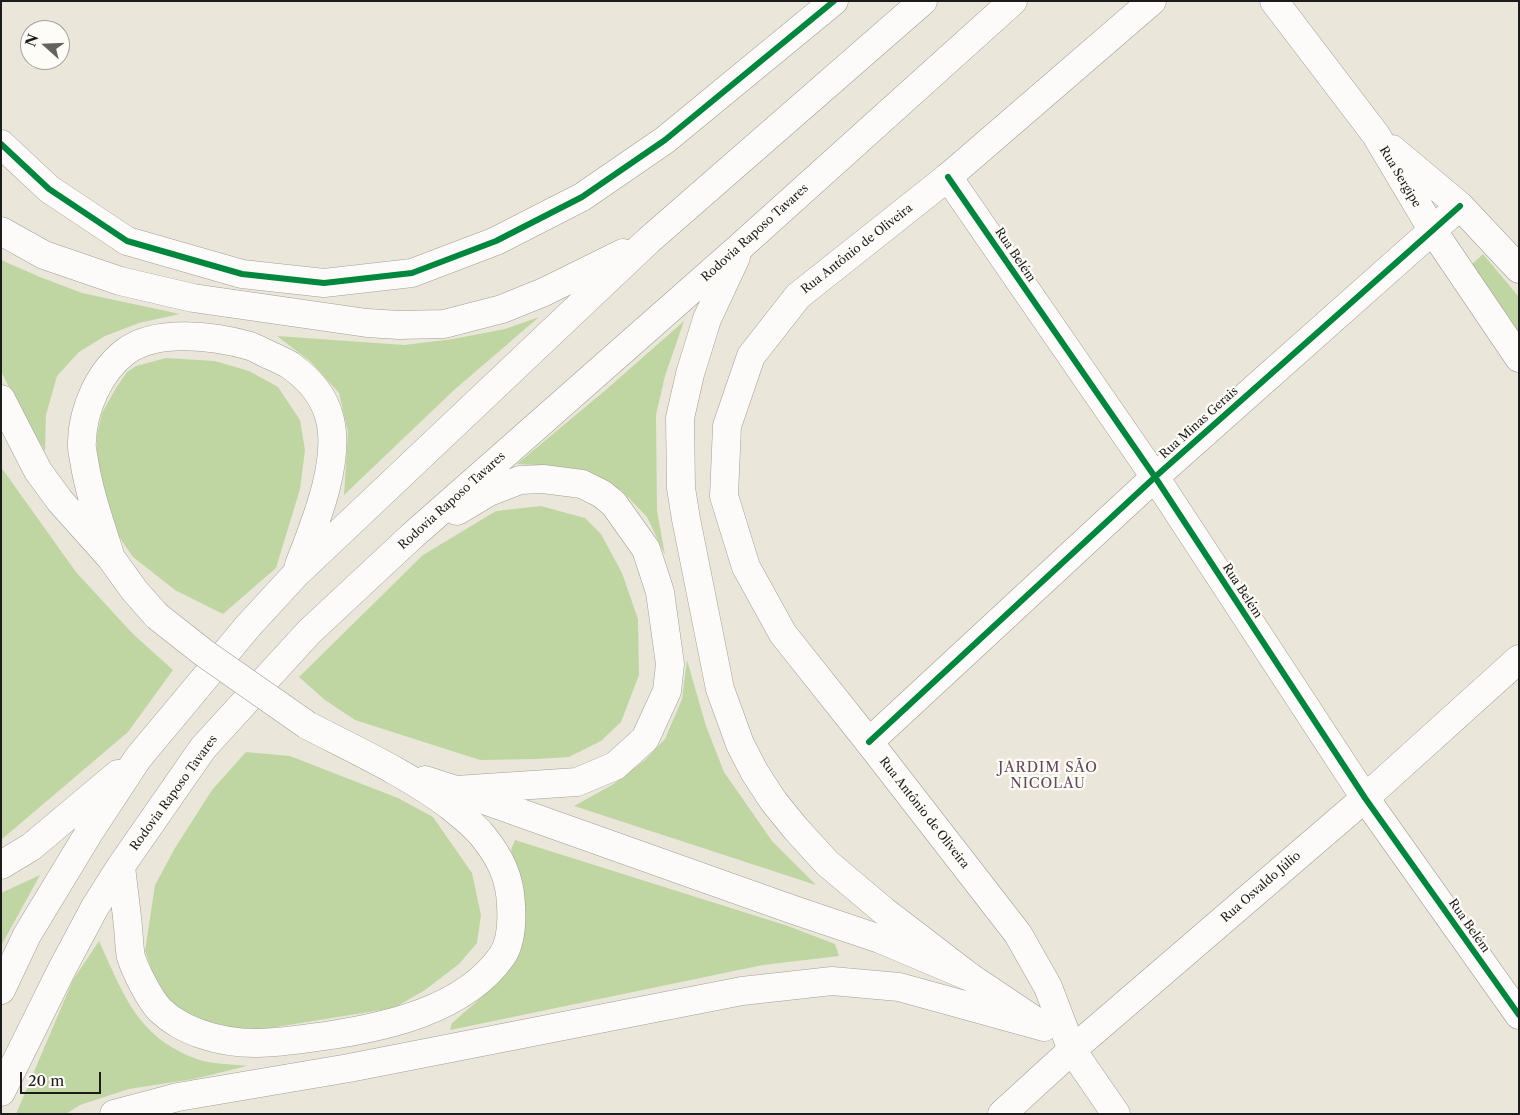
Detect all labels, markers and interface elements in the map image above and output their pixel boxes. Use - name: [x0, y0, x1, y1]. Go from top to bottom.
- north arrow: [20, 20, 70, 70]
- text: N: [21, 31, 42, 49]
- street label: Rua Sergipe: [1376, 144, 1424, 210]
- street label: Rodovia Raposo Tavares: [699, 181, 811, 285]
- street label: Rua Antônio de Oliveira: [798, 201, 916, 297]
- street label: Rua Belém: [992, 225, 1038, 285]
- street label: Rua Minas Gerais: [1157, 384, 1241, 462]
- street label: Rodovia Raposo Tavares: [396, 449, 508, 553]
- street label: Rua Belém: [1219, 561, 1265, 621]
- street label: Rodovia Raposo Tavares: [127, 733, 221, 853]
- street label: Rua Antônio de Oliveira: [876, 754, 972, 872]
- district label: JARDIM SÃO NICOLAU: [997, 760, 1099, 792]
- street label: Rua Osvaldo Júlio: [1218, 849, 1304, 925]
- street label: Rua Belém: [1445, 896, 1493, 956]
- scale bar: [22, 1062, 104, 1094]
- text: 20 m: [28, 1071, 64, 1090]

